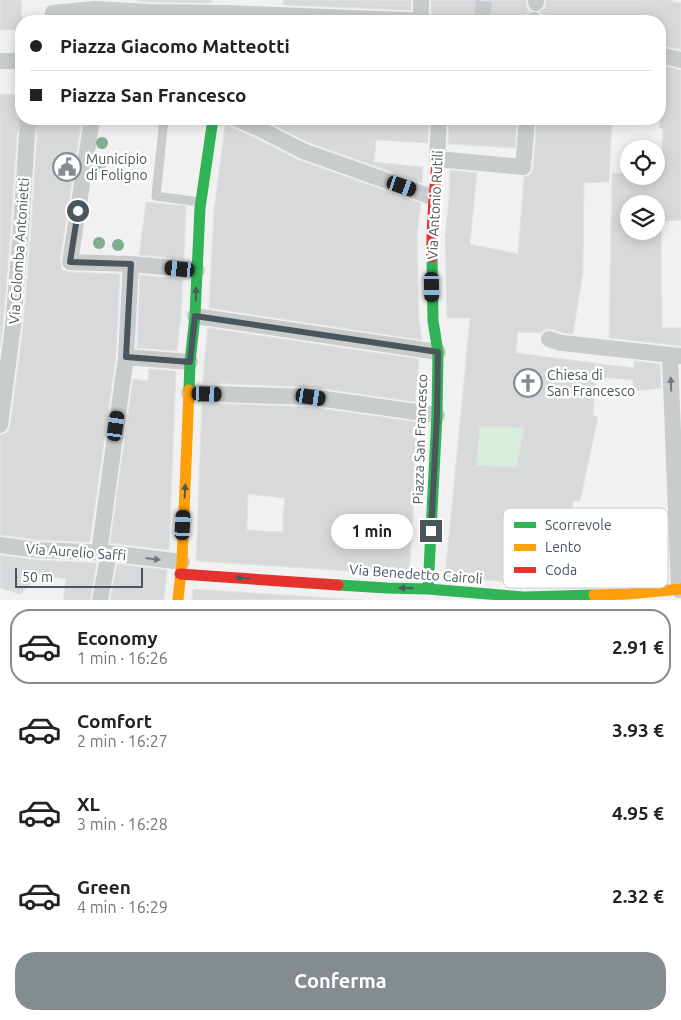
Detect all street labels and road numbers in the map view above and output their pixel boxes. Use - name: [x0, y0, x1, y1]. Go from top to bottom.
- street label: Via Antonio Rutili: [424, 150, 446, 260]
- street label: Via Colomba Antonietti: [6, 177, 32, 325]
- street label: Piazza San Francesco: [410, 374, 430, 504]
- street label: Via Aurelio Saffi: [25, 541, 127, 563]
- street label: Via Benedetto Cairoli: [349, 561, 483, 587]

